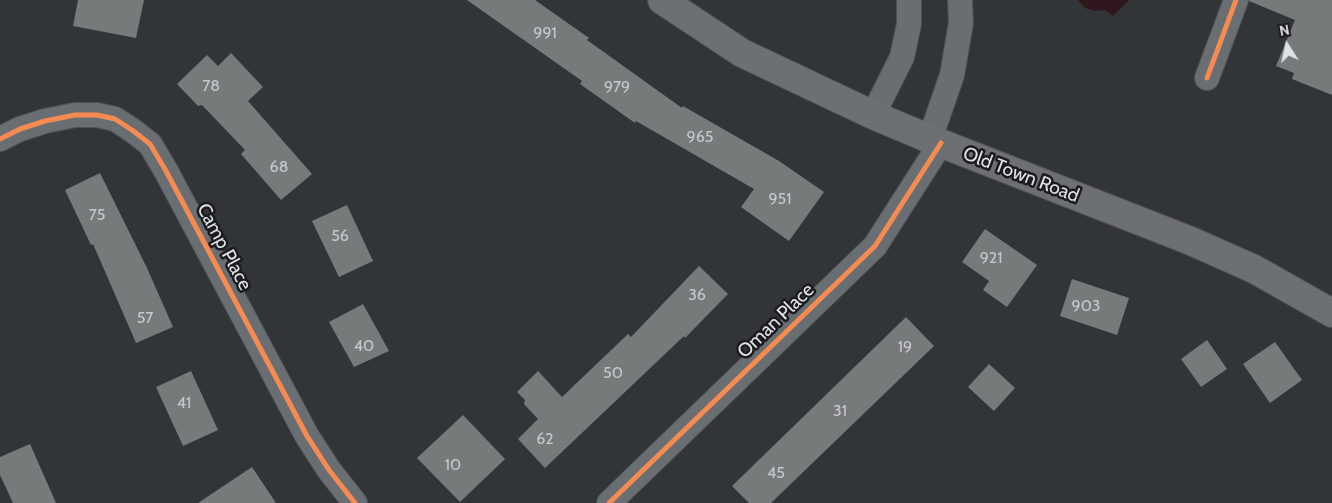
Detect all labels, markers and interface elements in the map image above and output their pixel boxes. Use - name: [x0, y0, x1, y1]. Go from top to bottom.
- north arrow: [1262, 20, 1312, 70]
- text: N: [1278, 21, 1291, 40]
- house number: 991: [533, 23, 557, 43]
- house number: 78: [202, 76, 220, 96]
- house number: 979: [604, 77, 630, 97]
- house number: 965: [687, 127, 713, 147]
- street label: Old Town Road: [960, 142, 1082, 208]
- house number: 68: [270, 157, 288, 177]
- house number: 951: [769, 189, 791, 209]
- street label: Camp Place: [192, 200, 256, 294]
- house number: 75: [89, 205, 105, 225]
- house number: 56: [331, 226, 349, 246]
- house number: 921: [980, 248, 1002, 268]
- street label: Oman Place: [733, 279, 819, 363]
- house number: 36: [688, 285, 706, 305]
- house number: 903: [1072, 296, 1100, 316]
- house number: 57: [137, 308, 153, 328]
- house number: 40: [354, 336, 374, 356]
- house number: 19: [898, 337, 912, 357]
- house number: 50: [603, 363, 623, 383]
- house number: 41: [177, 393, 191, 413]
- house number: 31: [833, 401, 847, 421]
- house number: 62: [536, 429, 554, 449]
- house number: 10: [445, 455, 461, 475]
- house number: 45: [767, 463, 785, 483]

